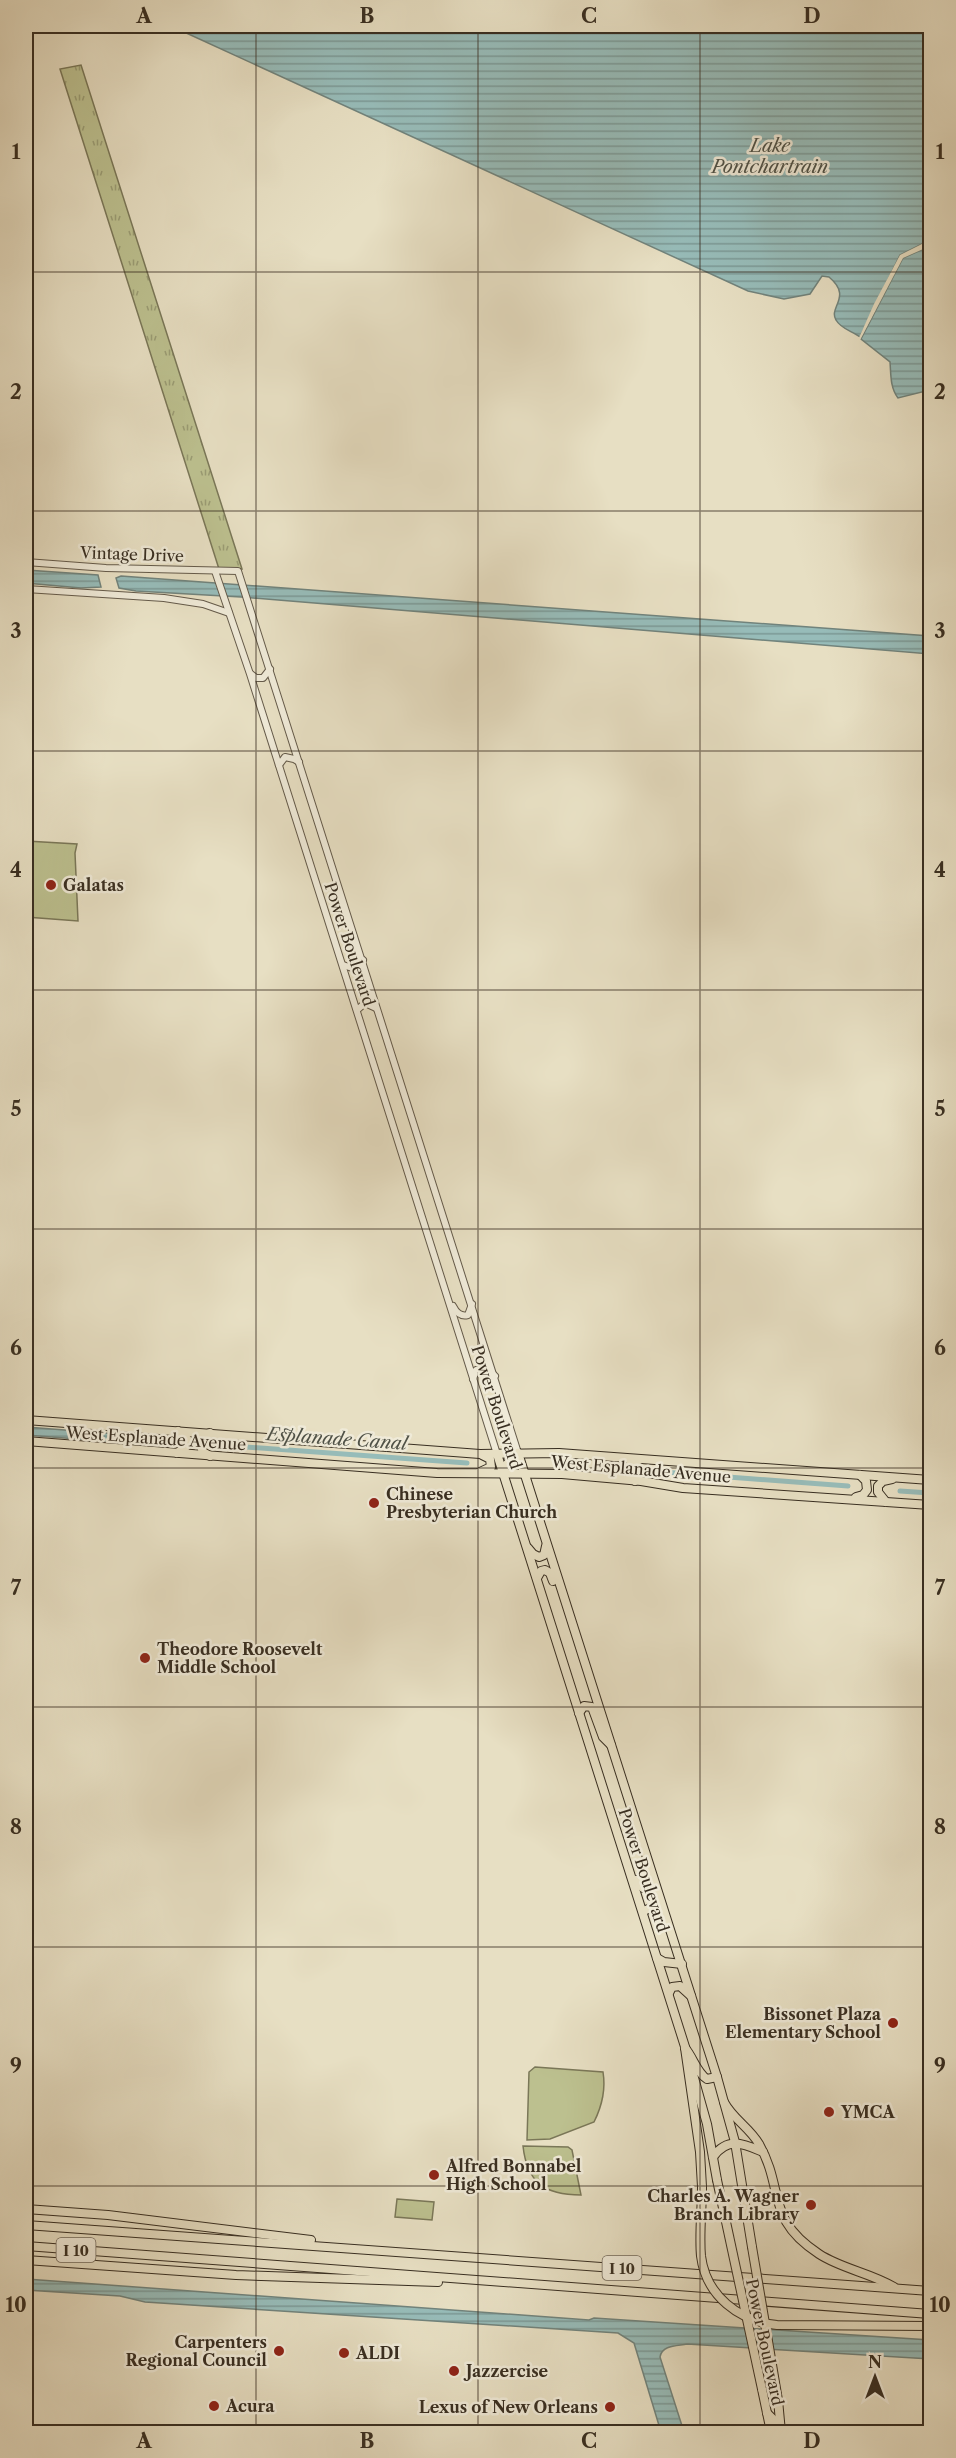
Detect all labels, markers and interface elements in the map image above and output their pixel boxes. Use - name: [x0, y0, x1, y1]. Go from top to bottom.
- text: A: [135, 4, 152, 28]
- text: B: [360, 4, 375, 28]
- text: C: [581, 4, 597, 28]
- text: D: [803, 4, 821, 28]
- water label: Lake Pontchartrain: [710, 135, 828, 178]
- text: 1: [12, 140, 21, 164]
- text: 1: [936, 140, 945, 164]
- text: 2: [10, 380, 22, 404]
- text: 2: [934, 380, 946, 404]
- street label: Vintage Drive: [79, 542, 184, 566]
- text: 3: [10, 619, 22, 643]
- text: 3: [934, 619, 946, 643]
- text: 4: [10, 858, 22, 882]
- text: 4: [934, 858, 946, 882]
- place label: Galatas: [63, 875, 124, 895]
- marker: Galatas: [44, 878, 58, 892]
- street label: Power Boulevard: [321, 879, 380, 1009]
- text: 5: [10, 1097, 22, 1121]
- text: 5: [934, 1097, 946, 1121]
- text: 6: [10, 1336, 22, 1360]
- text: 6: [934, 1336, 946, 1360]
- street label: Power Boulevard: [468, 1342, 527, 1472]
- street label: West Esplanade Avenue: [64, 1422, 247, 1454]
- water label: Esplanade Canal: [264, 1423, 410, 1455]
- street label: West Esplanade Avenue: [549, 1451, 732, 1487]
- place label: Chinese Presbyterian Church: [386, 1484, 557, 1522]
- marker: Chinese Presbyterian Church: [367, 1496, 381, 1510]
- text: 7: [11, 1576, 22, 1600]
- text: 7: [935, 1576, 946, 1600]
- place label: Theodore Roosevelt Middle School: [157, 1639, 323, 1677]
- marker: Theodore Roosevelt Middle School: [138, 1651, 152, 1665]
- street label: Power Boulevard: [615, 1805, 674, 1935]
- text: 8: [10, 1815, 22, 1839]
- text: 8: [934, 1815, 946, 1839]
- place label: Bissonet Plaza Elementary School: [725, 2004, 882, 2042]
- marker: Bissonet Plaza Elementary School: [886, 2016, 900, 2030]
- text: 9: [10, 2054, 22, 2078]
- text: 9: [934, 2054, 946, 2078]
- place label: YMCA: [840, 2102, 895, 2122]
- marker: YMCA: [822, 2105, 836, 2119]
- place label: Alfred Bonnabel High School: [445, 2156, 582, 2194]
- marker: Alfred Bonnabel High School: [427, 2168, 441, 2182]
- place label: Charles A. Wagner Branch Library: [647, 2186, 800, 2224]
- marker: Charles A. Wagner Branch Library: [804, 2198, 818, 2212]
- road number: I 10: [56, 2238, 96, 2262]
- road number: I 10: [602, 2256, 642, 2280]
- street label: Power Boulevard: [742, 2277, 788, 2407]
- text: 10: [5, 2293, 27, 2317]
- text: 10: [929, 2293, 951, 2317]
- place label: Carpenters Regional Council: [125, 2332, 267, 2370]
- place label: ALDI: [355, 2343, 400, 2363]
- marker: Carpenters Regional Council: [272, 2344, 286, 2358]
- marker: ALDI: [337, 2346, 351, 2360]
- north arrow: [845, 2347, 905, 2407]
- text: N: [868, 2352, 882, 2372]
- place label: Jazzercise: [463, 2361, 549, 2381]
- marker: Jazzercise: [447, 2364, 461, 2378]
- place label: Acura: [225, 2396, 275, 2416]
- place label: Lexus of New Orleans: [419, 2397, 598, 2417]
- marker: Acura: [207, 2399, 221, 2413]
- marker: Lexus of New Orleans: [603, 2400, 617, 2414]
- text: A: [135, 2429, 152, 2453]
- text: B: [360, 2429, 375, 2453]
- text: C: [581, 2429, 597, 2453]
- text: D: [803, 2429, 821, 2453]

